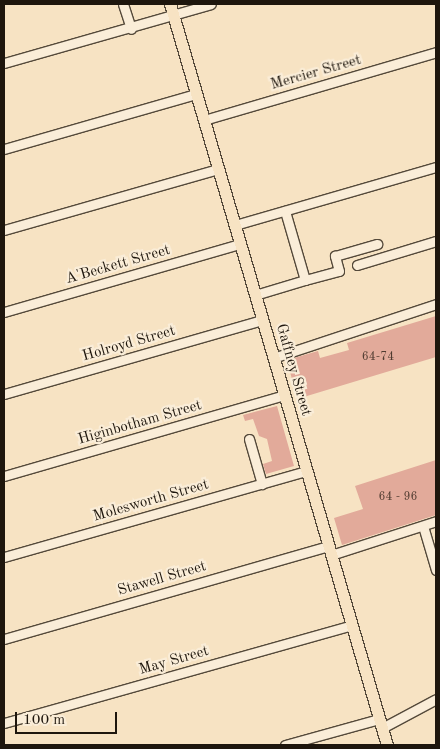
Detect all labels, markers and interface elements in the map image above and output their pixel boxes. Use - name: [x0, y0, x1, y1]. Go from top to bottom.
- street label: Mercier Street: [269, 52, 363, 94]
- street label: A'Beckett Street: [64, 241, 172, 289]
- street label: Holroyd Street: [80, 322, 178, 366]
- street label: Gaffney Street: [271, 322, 315, 418]
- house number: 64-74: [362, 351, 394, 365]
- street label: Higinbotham Street: [76, 397, 204, 449]
- street label: Molesworth Street: [91, 476, 211, 526]
- house number: 64 - 96: [379, 491, 417, 505]
- street label: Stawell Street: [116, 558, 208, 600]
- street label: May Street: [137, 642, 211, 680]
- scale bar: [18, 702, 120, 734]
- text: 100 m: [23, 713, 65, 728]

